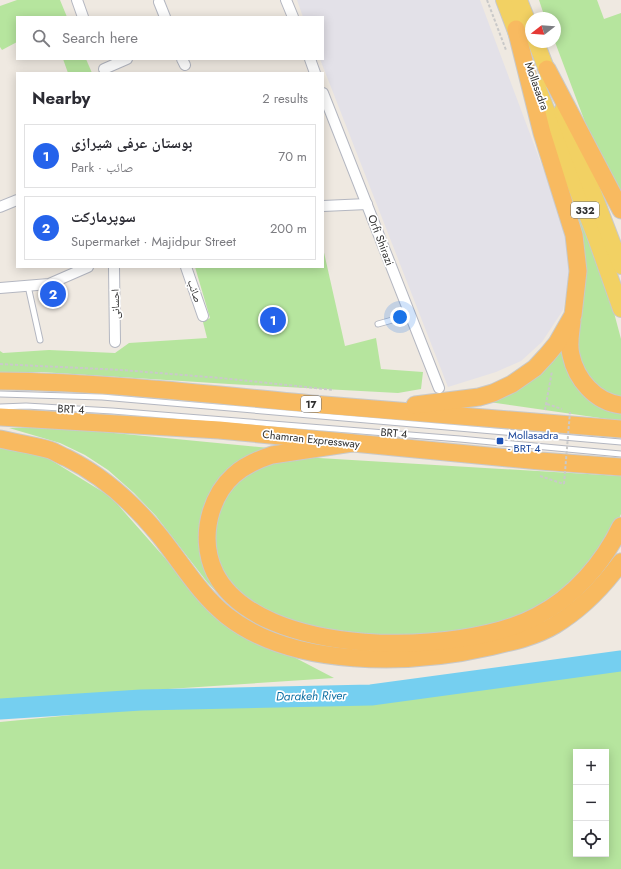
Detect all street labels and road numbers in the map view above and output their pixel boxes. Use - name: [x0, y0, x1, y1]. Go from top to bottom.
- street label: Mollasadra: [521, 60, 553, 112]
- road number: 332: [571, 202, 599, 218]
- street label: Orfi Shirazi: [364, 212, 398, 268]
- street label: صائب: [184, 277, 206, 305]
- street label: احسانی: [107, 289, 123, 319]
- road number: 17: [301, 396, 321, 412]
- street label: BRT 4: [57, 400, 86, 418]
- street label: BRT 4: [380, 424, 409, 442]
- street label: Chamran Expressway: [261, 426, 361, 452]

